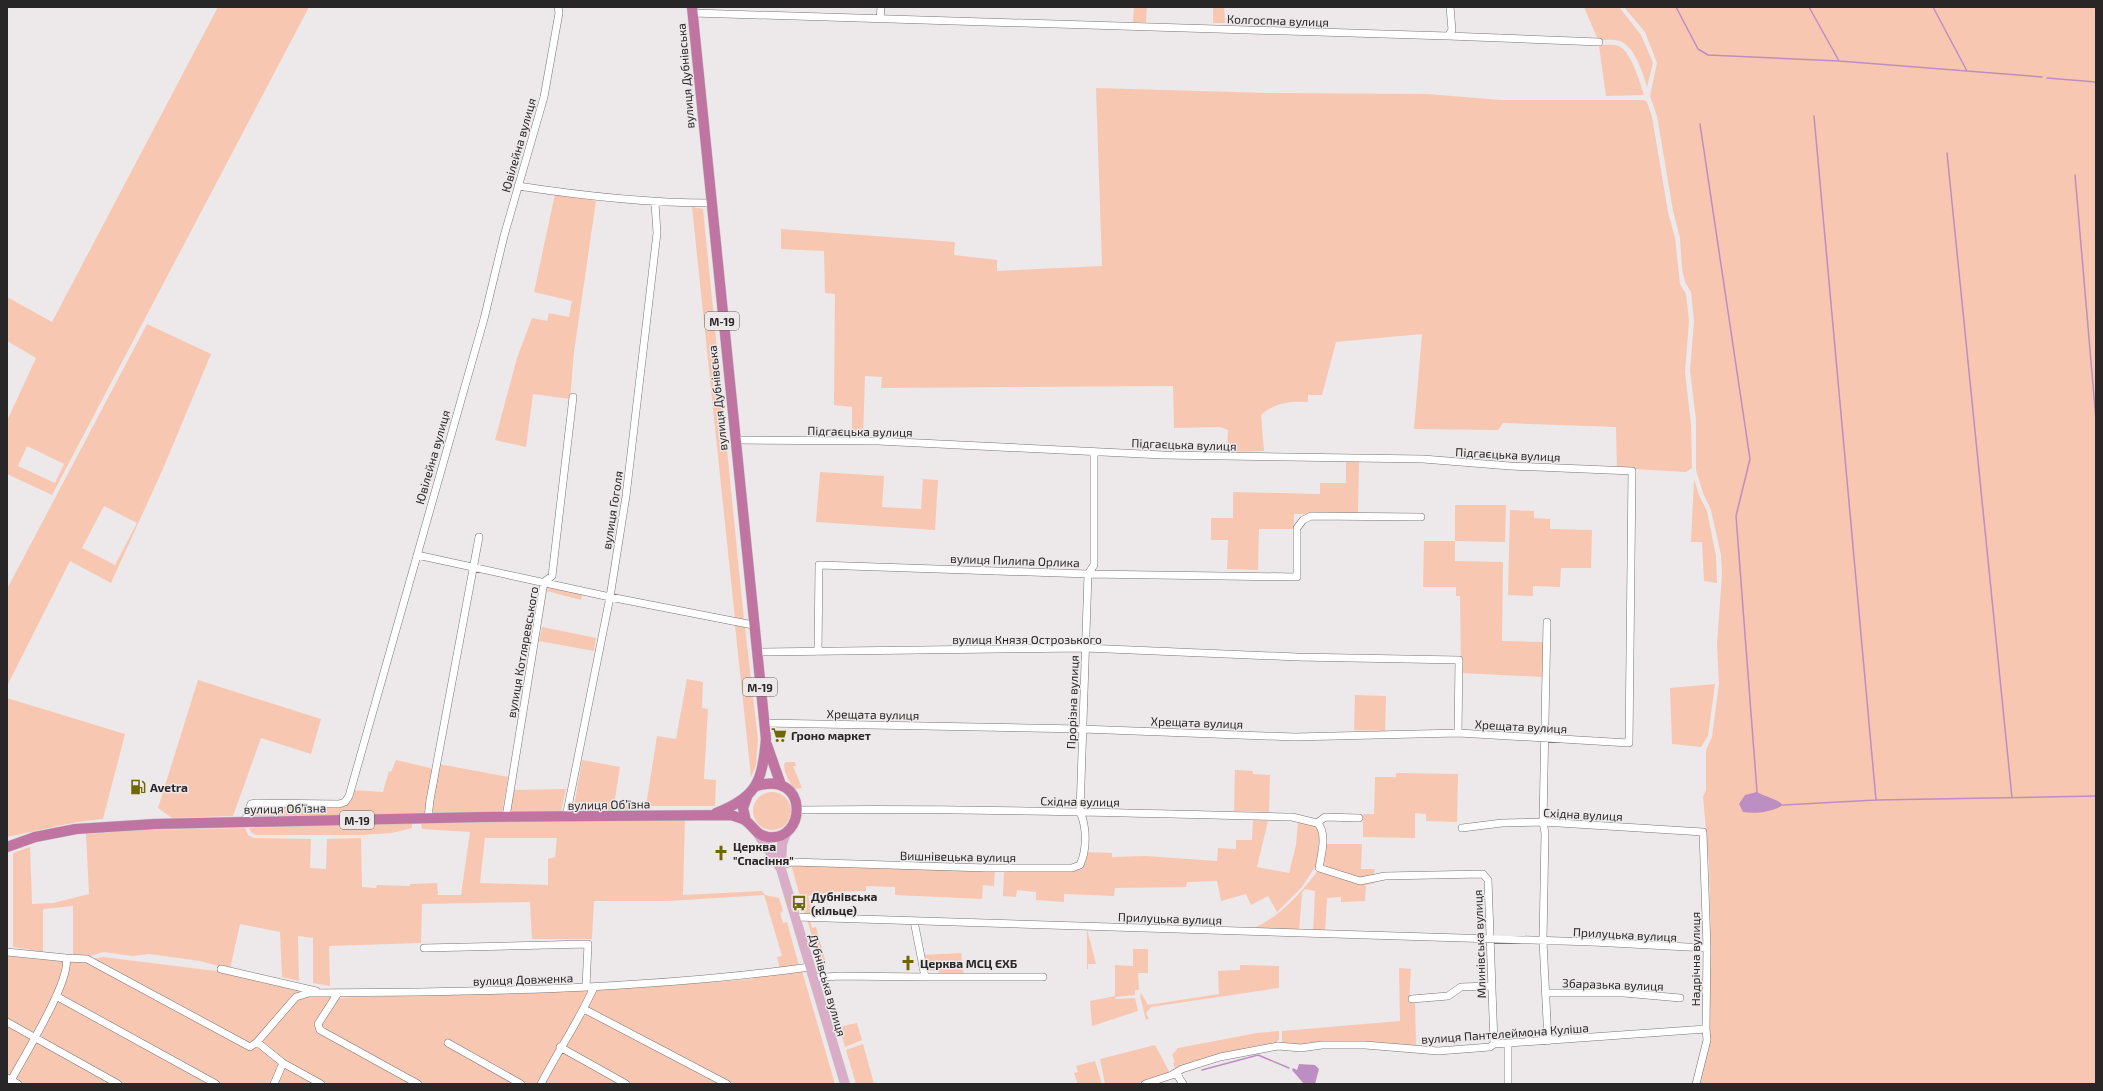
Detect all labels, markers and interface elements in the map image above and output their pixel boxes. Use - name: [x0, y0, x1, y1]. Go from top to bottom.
- street label: Колгоспна вулиця: [1227, 11, 1329, 30]
- street label: вулиця Дубнівська: [673, 23, 698, 129]
- street label: Ювілейна вулиця: [498, 96, 539, 194]
- road number: М-19: [705, 312, 739, 330]
- street label: вулиця Дубнівська: [705, 344, 730, 451]
- street label: Ювілейна вулиця: [412, 408, 453, 506]
- street label: Підгаєцька вулиця: [807, 423, 913, 440]
- street label: Підгаєцька вулиця: [1131, 435, 1237, 454]
- street label: Підгаєцька вулиця: [1455, 444, 1561, 465]
- street label: вулиця Гоголя: [599, 470, 626, 550]
- street label: вулиця Пилипа Орлика: [950, 551, 1080, 570]
- street label: вулиця Котляревського: [504, 585, 541, 719]
- street label: вулиця Князя Острозького: [952, 632, 1102, 647]
- street label: Прорізна вулиця: [1063, 655, 1082, 749]
- road number: М-19: [743, 678, 777, 696]
- street label: Хрещата вулиця: [827, 706, 919, 723]
- street label: Хрещата вулиця: [1150, 713, 1244, 732]
- street label: Хрещата вулиця: [1474, 717, 1568, 736]
- supermarket icon: Гроно маркет: [770, 726, 788, 744]
- place label: Гроно маркет: [791, 728, 871, 742]
- fuel station icon: Avetra: [129, 778, 147, 796]
- place label: Avetra: [150, 780, 188, 794]
- street label: Східна вулиця: [1040, 793, 1120, 810]
- street label: вулиця Об’їзна: [568, 796, 650, 813]
- street label: вулиця Об’їзна: [244, 800, 326, 817]
- street label: Східна вулиця: [1543, 805, 1623, 824]
- road number: М-19: [340, 811, 374, 829]
- place label: Церква "Спасіння": [733, 839, 794, 867]
- church icon: Церква "Спасіння": [712, 844, 730, 862]
- street label: Вишнівецька вулиця: [900, 848, 1016, 865]
- place label: Дубнівська (кільце): [811, 889, 877, 917]
- street label: Млинівська вулиця: [1470, 889, 1489, 999]
- bus stop icon: Дубнівська (кільце): [790, 894, 808, 912]
- street label: Прилуцька вулиця: [1118, 909, 1222, 928]
- street label: Надрічна вулиця: [1688, 912, 1703, 1006]
- street label: Прилуцька вулиця: [1573, 924, 1677, 945]
- street label: Дубнівська вулиця: [806, 932, 849, 1038]
- church icon: Церква МСЦ ЄХБ: [899, 954, 917, 972]
- place label: Церква МСЦ ЄХБ: [920, 956, 1018, 970]
- street label: вулиця Довженка: [473, 970, 573, 989]
- street label: Збаразька вулиця: [1562, 975, 1664, 994]
- street label: вулиця Пантелеймона Куліша: [1421, 1020, 1589, 1047]

